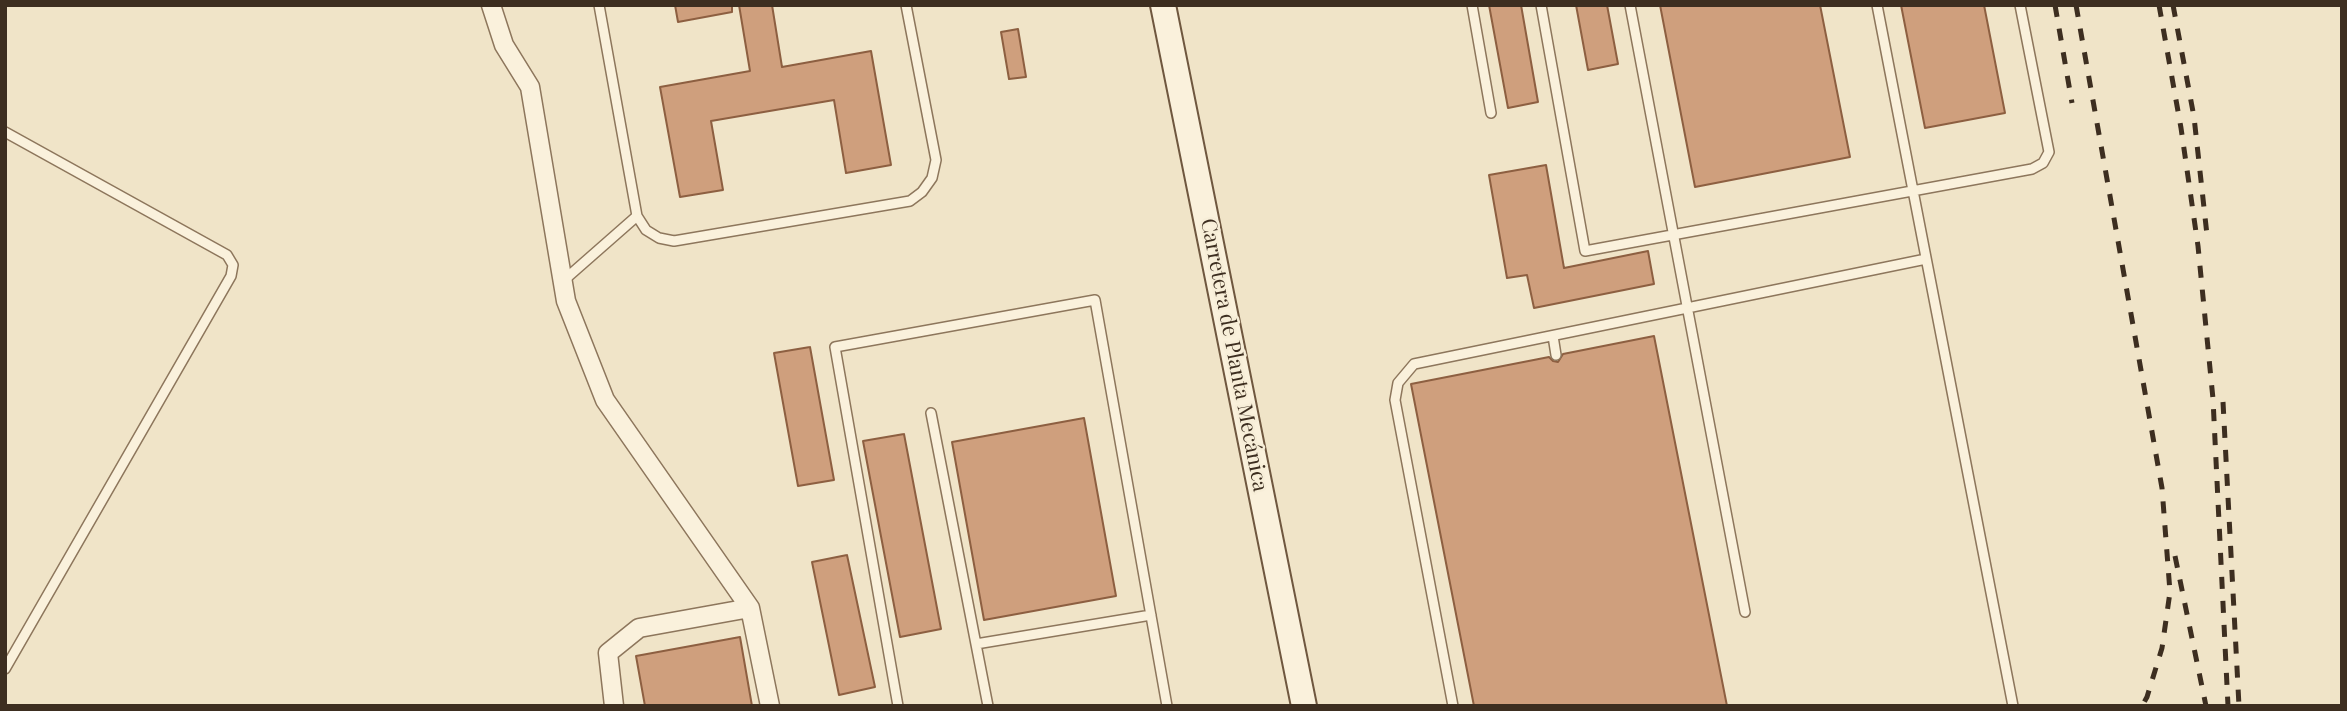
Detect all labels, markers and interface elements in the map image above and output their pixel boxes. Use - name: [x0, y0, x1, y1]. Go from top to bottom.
- street label: Carretera de Planta Mecánica: [1195, 216, 1273, 494]

